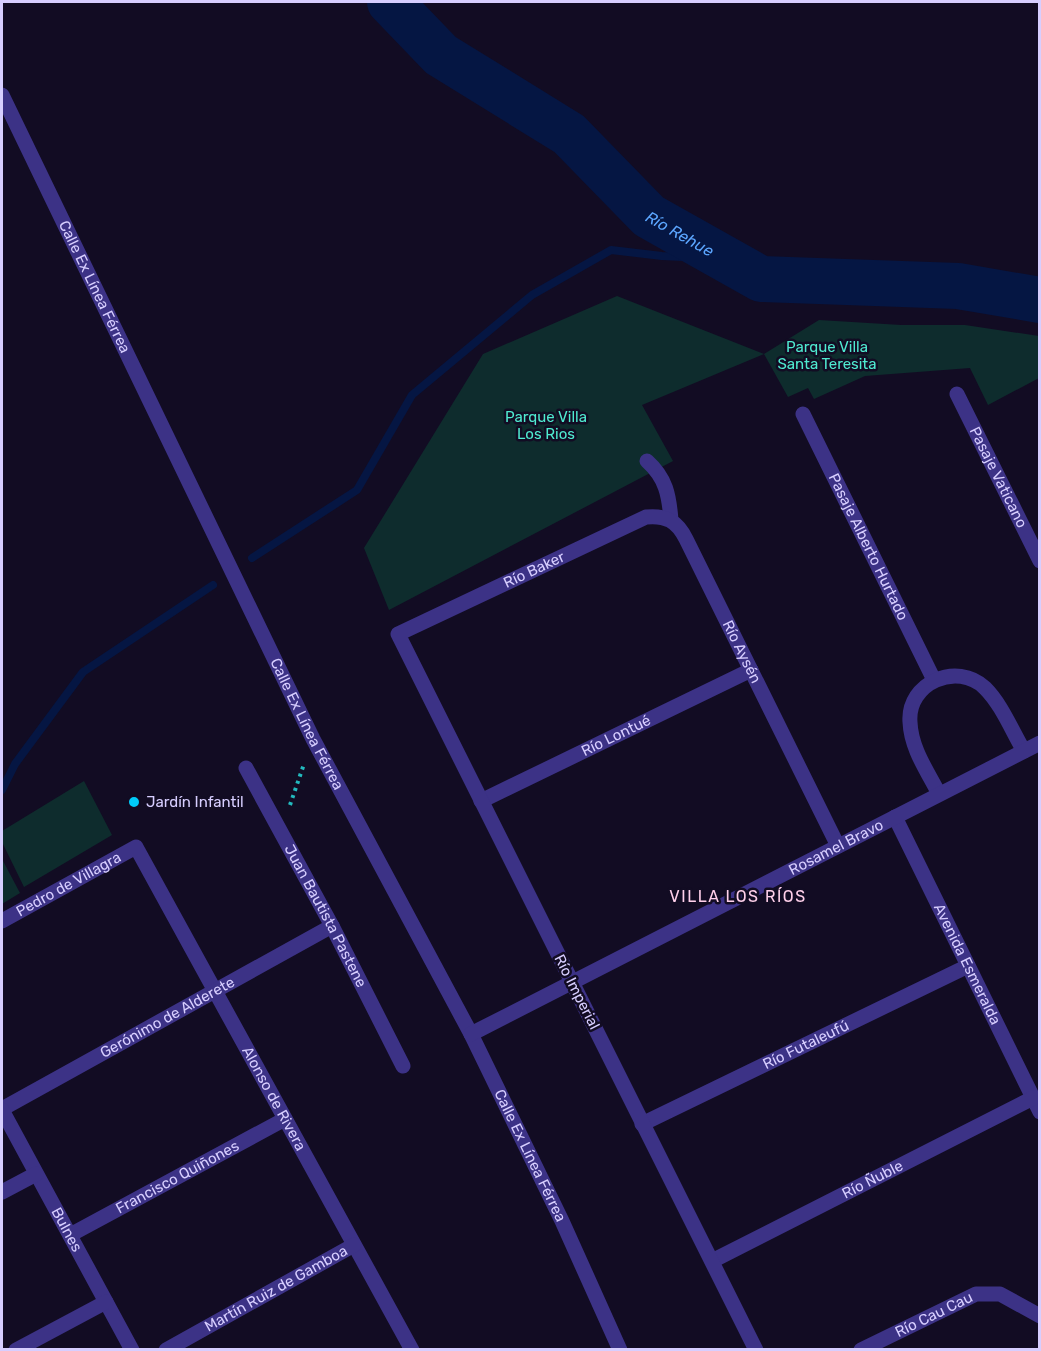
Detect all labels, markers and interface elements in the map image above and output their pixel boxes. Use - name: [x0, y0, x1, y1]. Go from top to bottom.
- water label: Río Rehue: [642, 207, 717, 261]
- street label: Calle Ex Línea Férrea: [55, 218, 134, 356]
- park label: Parque Villa Santa Teresita: [777, 338, 877, 373]
- park label: Parque Villa Los Rios: [505, 408, 587, 443]
- street label: Pasaje Vaticano: [966, 424, 1031, 531]
- street label: Pasaje Alberto Hurtado: [825, 470, 912, 623]
- street label: Río Baker: [501, 548, 568, 592]
- street label: Río Aysén: [719, 617, 765, 686]
- street label: Calle Ex Línea Férrea: [266, 655, 348, 793]
- street label: Río Lontué: [578, 711, 654, 760]
- place label: Jardín Infantil: [146, 793, 244, 811]
- marker: Jardín Infantil: [127, 795, 141, 809]
- street label: Rosamel Bravo: [786, 816, 886, 879]
- street label: Juan Bautista Pastene: [280, 841, 371, 990]
- street label: Pedro de Villagra: [13, 848, 124, 920]
- district label: VILLA LOS RÍOS: [669, 887, 807, 906]
- street label: Avenida Esmeralda: [930, 901, 1005, 1028]
- street label: Río Imperial: [550, 951, 604, 1033]
- street label: Gerónimo de Alderete: [97, 973, 238, 1062]
- street label: Río Futaleufú: [760, 1016, 852, 1073]
- street label: Alonso de Rivera: [238, 1043, 310, 1154]
- street label: Calle Ex Línea Férrea: [490, 1086, 570, 1225]
- street label: Francisco Quiñones: [113, 1136, 242, 1218]
- street label: Río Ñuble: [839, 1156, 906, 1203]
- street label: Bulnes: [47, 1204, 86, 1255]
- street label: Martín Ruiz de Gamboa: [201, 1242, 351, 1336]
- street label: Río Cau Cau: [892, 1288, 976, 1341]

